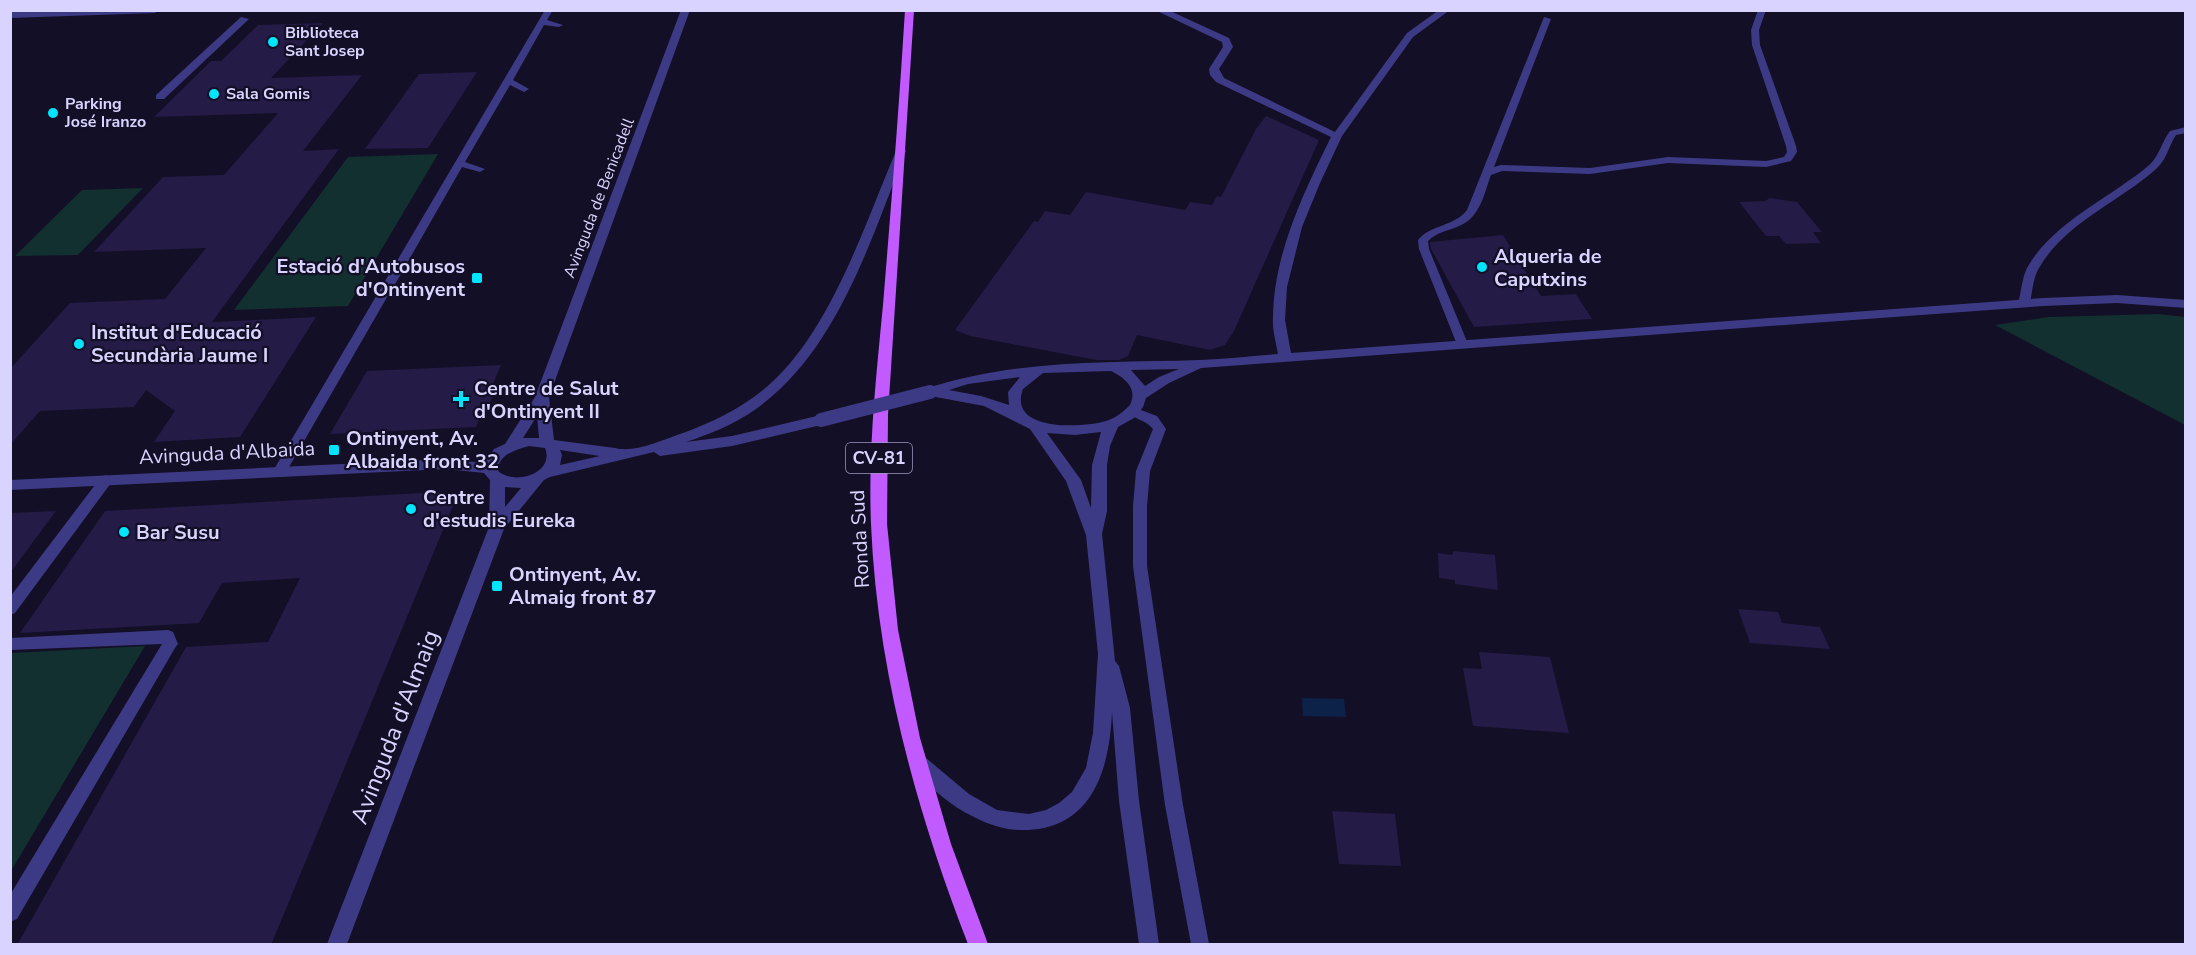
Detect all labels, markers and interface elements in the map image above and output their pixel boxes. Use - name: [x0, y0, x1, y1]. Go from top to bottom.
- place label: Biblioteca Sant Josep: [285, 22, 365, 62]
- marker: Biblioteca Sant Josep: [266, 35, 280, 49]
- place label: Sala Gomis: [226, 83, 310, 105]
- marker: Sala Gomis: [207, 87, 221, 101]
- place label: Parking José Iranzo: [64, 93, 146, 133]
- marker: Parking José Iranzo: [46, 106, 60, 120]
- street label: Avinguda de Benicadell: [558, 115, 640, 281]
- place label: Alqueria de Caputxins: [1494, 243, 1602, 293]
- place label: Estació d'Autobusos d'Ontinyent: [276, 253, 465, 303]
- marker: Alqueria de Caputxins: [1475, 260, 1489, 274]
- marker: Estació d'Autobusos d'Ontinyent: [470, 271, 484, 285]
- place label: Institut d'Educació Secundària Jaume I: [91, 319, 268, 369]
- marker: Institut d'Educació Secundària Jaume I: [72, 337, 86, 351]
- place label: Centre de Salut d'Ontinyent II: [474, 375, 619, 425]
- marker: Centre de Salut d'Ontinyent II: [452, 390, 470, 408]
- place label: Ontinyent, Av. Albaida front 32: [346, 425, 499, 475]
- street label: Avinguda d'Albaida: [138, 435, 316, 471]
- marker: Ontinyent, Av. Albaida front 32: [327, 443, 341, 457]
- road number: CV-81: [846, 443, 912, 473]
- place label: Centre d'estudis Eureka: [423, 484, 575, 534]
- street label: Ronda Sud: [844, 489, 876, 589]
- marker: Centre d'estudis Eureka: [404, 502, 418, 516]
- place label: Bar Susu: [136, 519, 219, 546]
- marker: Bar Susu: [117, 525, 131, 539]
- place label: Ontinyent, Av. Almaig front 87: [509, 561, 657, 611]
- marker: Ontinyent, Av. Almaig front 87: [490, 579, 504, 593]
- street label: Avinguda d'Almaig: [343, 625, 447, 829]

